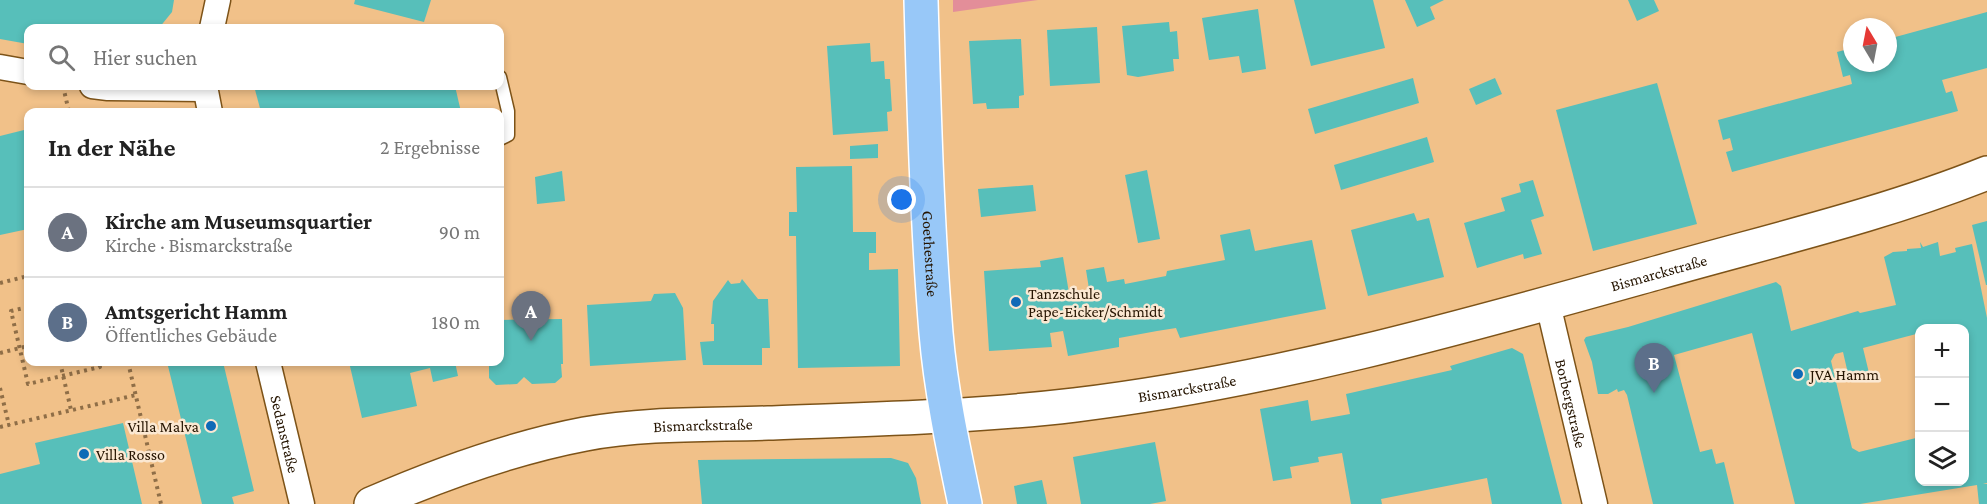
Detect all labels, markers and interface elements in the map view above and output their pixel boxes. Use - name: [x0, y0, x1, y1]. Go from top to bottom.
- north arrow: [1843, 18, 1897, 72]
- search box: [24, 24, 504, 90]
- icon: search: [45, 41, 78, 74]
- text: Hier suchen: [93, 45, 197, 70]
- text: In der Nähe: [48, 133, 176, 162]
- text: 2 Ergebnisse: [380, 136, 480, 158]
- your location: [887, 185, 916, 214]
- text: Kirche am Museumsquartier: [105, 209, 372, 234]
- street label: Goethestraße: [920, 210, 942, 298]
- text: A: [62, 221, 73, 243]
- text: 90 m: [439, 221, 480, 243]
- text: Kirche · Bismarckstraße: [105, 234, 293, 256]
- street label: Bismarckstraße: [1609, 251, 1709, 294]
- place label: Tanzschule Pape-Eicker/Schmidt: [1028, 285, 1163, 321]
- pin: A: [512, 292, 550, 341]
- marker: Tanzschule Pape-Eicker/Schmidt: [1009, 295, 1023, 309]
- text: Amtsgericht Hamm: [105, 299, 287, 324]
- text: B: [62, 311, 73, 333]
- text: 180 m: [431, 311, 480, 333]
- text: Öffentliches Gebäude: [105, 324, 277, 346]
- map controls: [1915, 324, 1969, 486]
- button: +: [1915, 324, 1969, 378]
- pin: B: [1634, 344, 1674, 393]
- street label: Borbergstraße: [1553, 357, 1590, 449]
- place label: JVA Hamm: [1808, 366, 1879, 384]
- marker: JVA Hamm: [1791, 367, 1805, 381]
- street label: Bismarckstraße: [1137, 371, 1237, 405]
- button: −: [1915, 378, 1969, 432]
- street label: Sedanstraße: [268, 393, 303, 474]
- street label: Bismarckstraße: [653, 415, 753, 435]
- place label: Villa Malva: [128, 418, 200, 435]
- marker: Villa Malva: [204, 419, 218, 433]
- button: layers: [1915, 432, 1969, 486]
- place label: Villa Rosso: [96, 446, 165, 463]
- marker: Villa Rosso: [77, 447, 91, 461]

